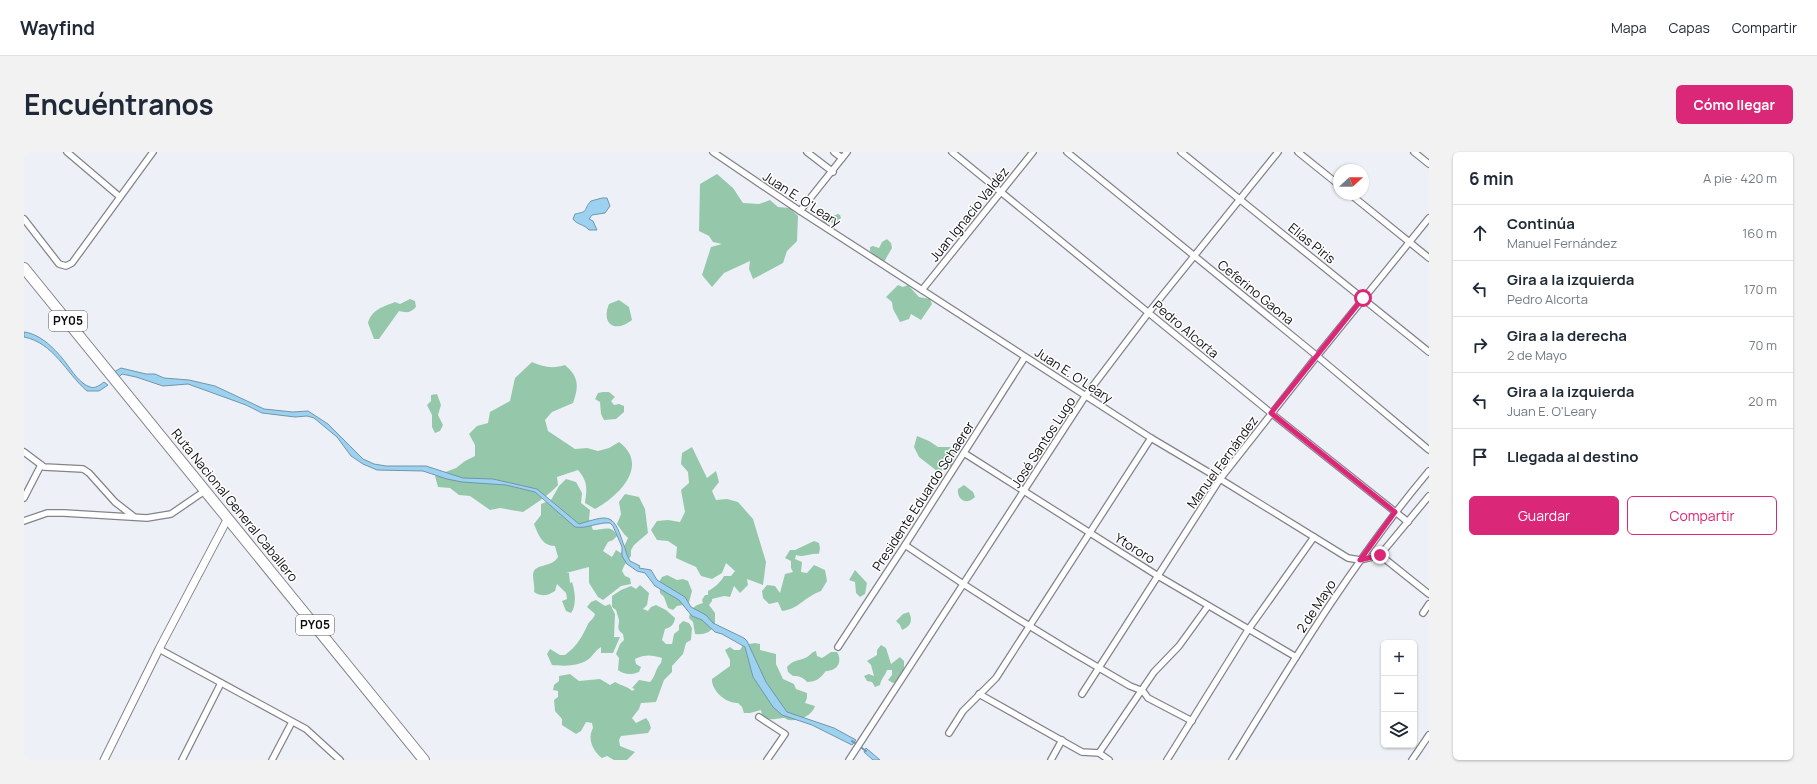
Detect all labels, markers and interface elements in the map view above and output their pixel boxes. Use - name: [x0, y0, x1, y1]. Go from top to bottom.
- text: Wayfind: [20, 15, 95, 41]
- text: Mapa: [1611, 18, 1647, 37]
- text: Capas: [1669, 18, 1710, 37]
- text: Compartir: [1732, 18, 1797, 37]
- text: Encuéntranos: [24, 85, 214, 123]
- button: Cómo llegar: [1676, 85, 1793, 124]
- street label: Juan Ignacio Valdéz: [925, 163, 1013, 265]
- north arrow: [1333, 164, 1369, 200]
- street label: Juan E. O'Leary: [760, 167, 845, 231]
- text: 6 min: [1469, 167, 1514, 190]
- text: A pie · 420 m: [1703, 169, 1777, 187]
- text: Continúa: [1507, 213, 1575, 234]
- street label: Elías Piris: [1285, 219, 1339, 268]
- icon: ahead: [1469, 222, 1491, 244]
- text: 160 m: [1742, 224, 1777, 242]
- text: Manuel Fernández: [1507, 234, 1617, 252]
- street label: Ceferino Gaona: [1214, 256, 1298, 328]
- text: Gira a la izquierda: [1507, 269, 1634, 290]
- icon: left: [1469, 278, 1491, 300]
- text: 170 m: [1744, 280, 1777, 298]
- route start: [1354, 289, 1372, 307]
- text: Pedro Alcorta: [1507, 290, 1588, 308]
- street label: Pedro Alcorta: [1149, 296, 1223, 362]
- road number: PY05: [49, 311, 87, 331]
- text: Gira a la derecha: [1507, 325, 1627, 346]
- icon: right: [1469, 334, 1491, 356]
- text: 70 m: [1749, 336, 1777, 354]
- street label: Juan E. O'Leary: [1032, 343, 1117, 407]
- text: 2 de Mayo: [1507, 346, 1567, 364]
- text: Gira a la izquierda: [1507, 381, 1634, 402]
- icon: left: [1469, 390, 1491, 412]
- text: 20 m: [1748, 392, 1777, 410]
- street label: José Santos Lugo: [1007, 393, 1079, 491]
- text: Juan E. O'Leary: [1507, 402, 1597, 420]
- street label: Manuel Fernández: [1182, 412, 1262, 512]
- street label: Presidente Eduardo Schaerer: [868, 417, 978, 574]
- street label: Ruta Nacional General Caballero: [168, 425, 303, 585]
- icon: arrive: [1469, 446, 1491, 468]
- text: Llegada al destino: [1507, 446, 1639, 467]
- button: Guardar: [1469, 496, 1619, 535]
- button: Compartir: [1627, 496, 1777, 535]
- street label: Ytororo: [1111, 529, 1159, 568]
- route end: [1371, 546, 1389, 564]
- street label: 2 de Mayo: [1292, 576, 1340, 636]
- road number: PY05: [296, 615, 334, 635]
- map controls: [1381, 640, 1417, 748]
- button: +: [1381, 640, 1417, 676]
- button: −: [1381, 676, 1417, 712]
- button: layers: [1381, 712, 1417, 748]

